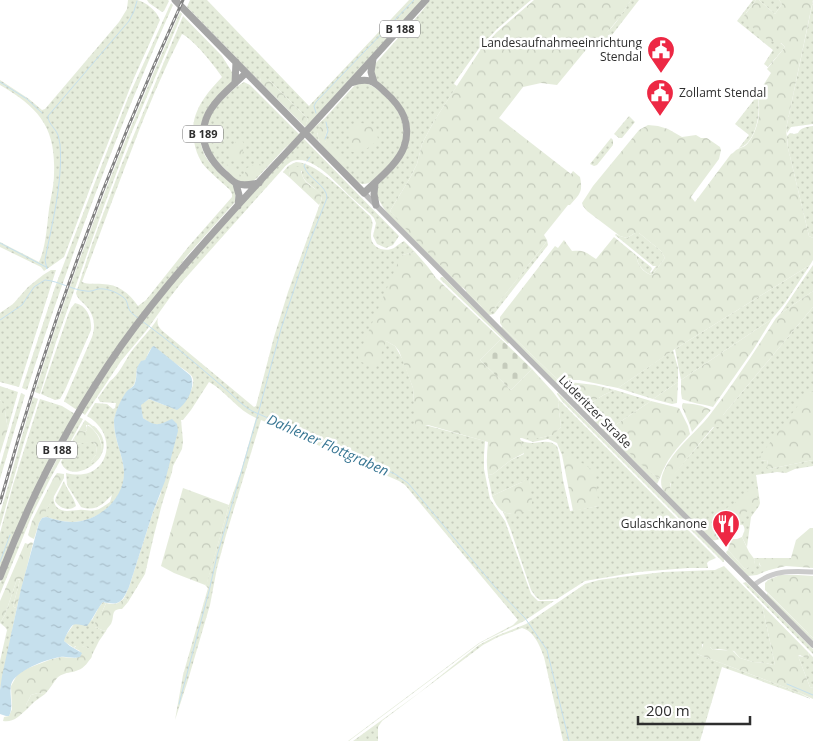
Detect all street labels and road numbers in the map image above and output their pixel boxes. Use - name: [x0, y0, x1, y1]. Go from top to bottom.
- road number: B 188: [380, 20, 420, 38]
- road number: B 189: [183, 126, 223, 142]
- street label: Lüderitzer Straße: [555, 371, 636, 452]
- road number: B 188: [37, 442, 77, 458]

